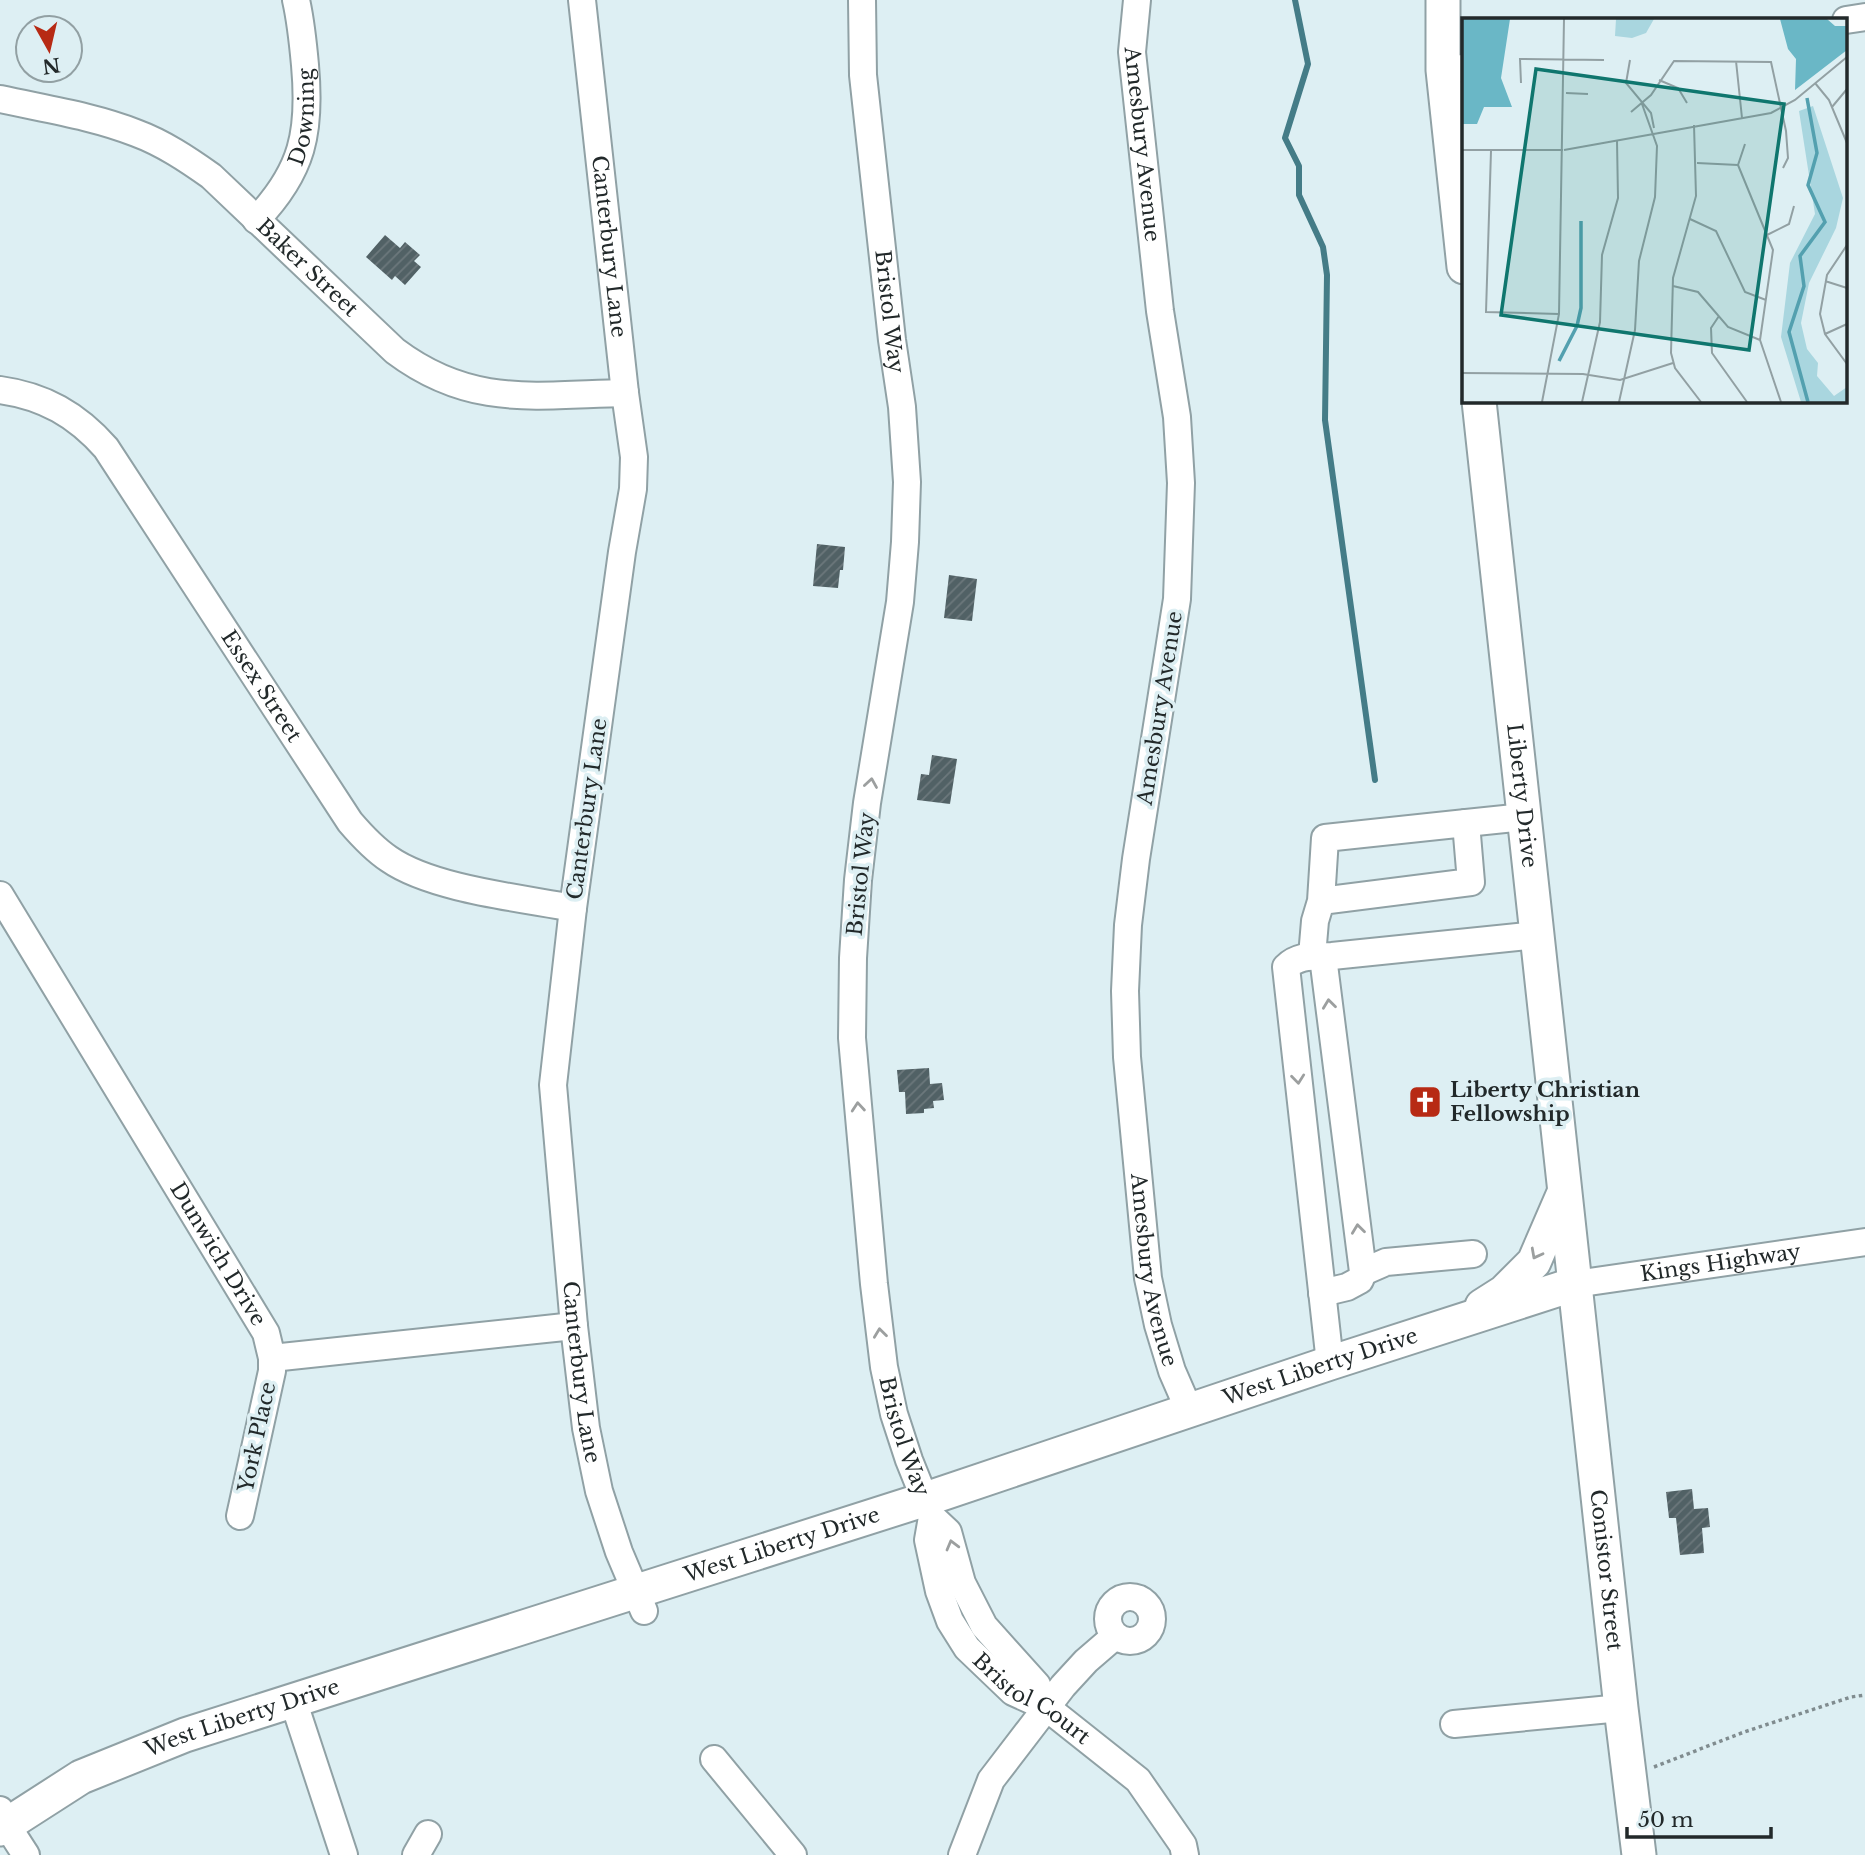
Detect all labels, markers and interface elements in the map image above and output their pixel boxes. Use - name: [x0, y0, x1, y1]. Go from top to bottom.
- north arrow: [14, 14, 84, 84]
- inset map: [1462, 18, 1848, 402]
- street label: Amesbury Avenue: [1118, 44, 1165, 243]
- text: N: [41, 53, 62, 78]
- street label: Downing: [283, 67, 320, 169]
- street label: Canterbury Lane: [586, 154, 632, 339]
- street label: Baker Street: [251, 213, 364, 322]
- street label: Bristol Way: [869, 249, 910, 376]
- street label: Amesbury Avenue: [1132, 609, 1188, 808]
- street label: Essex Street: [215, 625, 307, 747]
- street label: Canterbury Lane: [561, 717, 613, 901]
- street label: Liberty Drive: [1501, 722, 1543, 869]
- one-way arrow: [863, 777, 878, 789]
- street label: Bristol Way: [842, 810, 880, 937]
- one-way arrow: [1322, 998, 1337, 1010]
- one-way arrow: [1291, 1074, 1306, 1085]
- place label: Liberty Christian Fellowship: [1450, 1077, 1640, 1127]
- church icon: Liberty Christian Fellowship: [1406, 1083, 1444, 1121]
- one-way arrow: [851, 1101, 866, 1112]
- street label: Amesbury Avenue: [1125, 1171, 1183, 1370]
- street label: Dunwich Drive: [164, 1177, 272, 1331]
- one-way arrow: [1350, 1224, 1365, 1235]
- street label: Kings Highway: [1639, 1238, 1803, 1287]
- one-way arrow: [1531, 1247, 1545, 1260]
- street label: Canterbury Lane: [557, 1280, 606, 1465]
- street label: West Liberty Drive: [1219, 1323, 1421, 1411]
- one-way arrow: [872, 1328, 887, 1339]
- street label: Bristol Way: [873, 1374, 935, 1501]
- street label: York Place: [232, 1380, 281, 1495]
- street label: Conistor Street: [1584, 1488, 1628, 1652]
- street label: West Liberty Drive: [680, 1502, 883, 1588]
- one-way arrow: [945, 1540, 960, 1552]
- street label: Bristol Court: [967, 1647, 1095, 1750]
- street label: West Liberty Drive: [140, 1674, 343, 1763]
- scale bar: [1627, 1796, 1770, 1840]
- text: 50 m: [1638, 1807, 1694, 1833]

